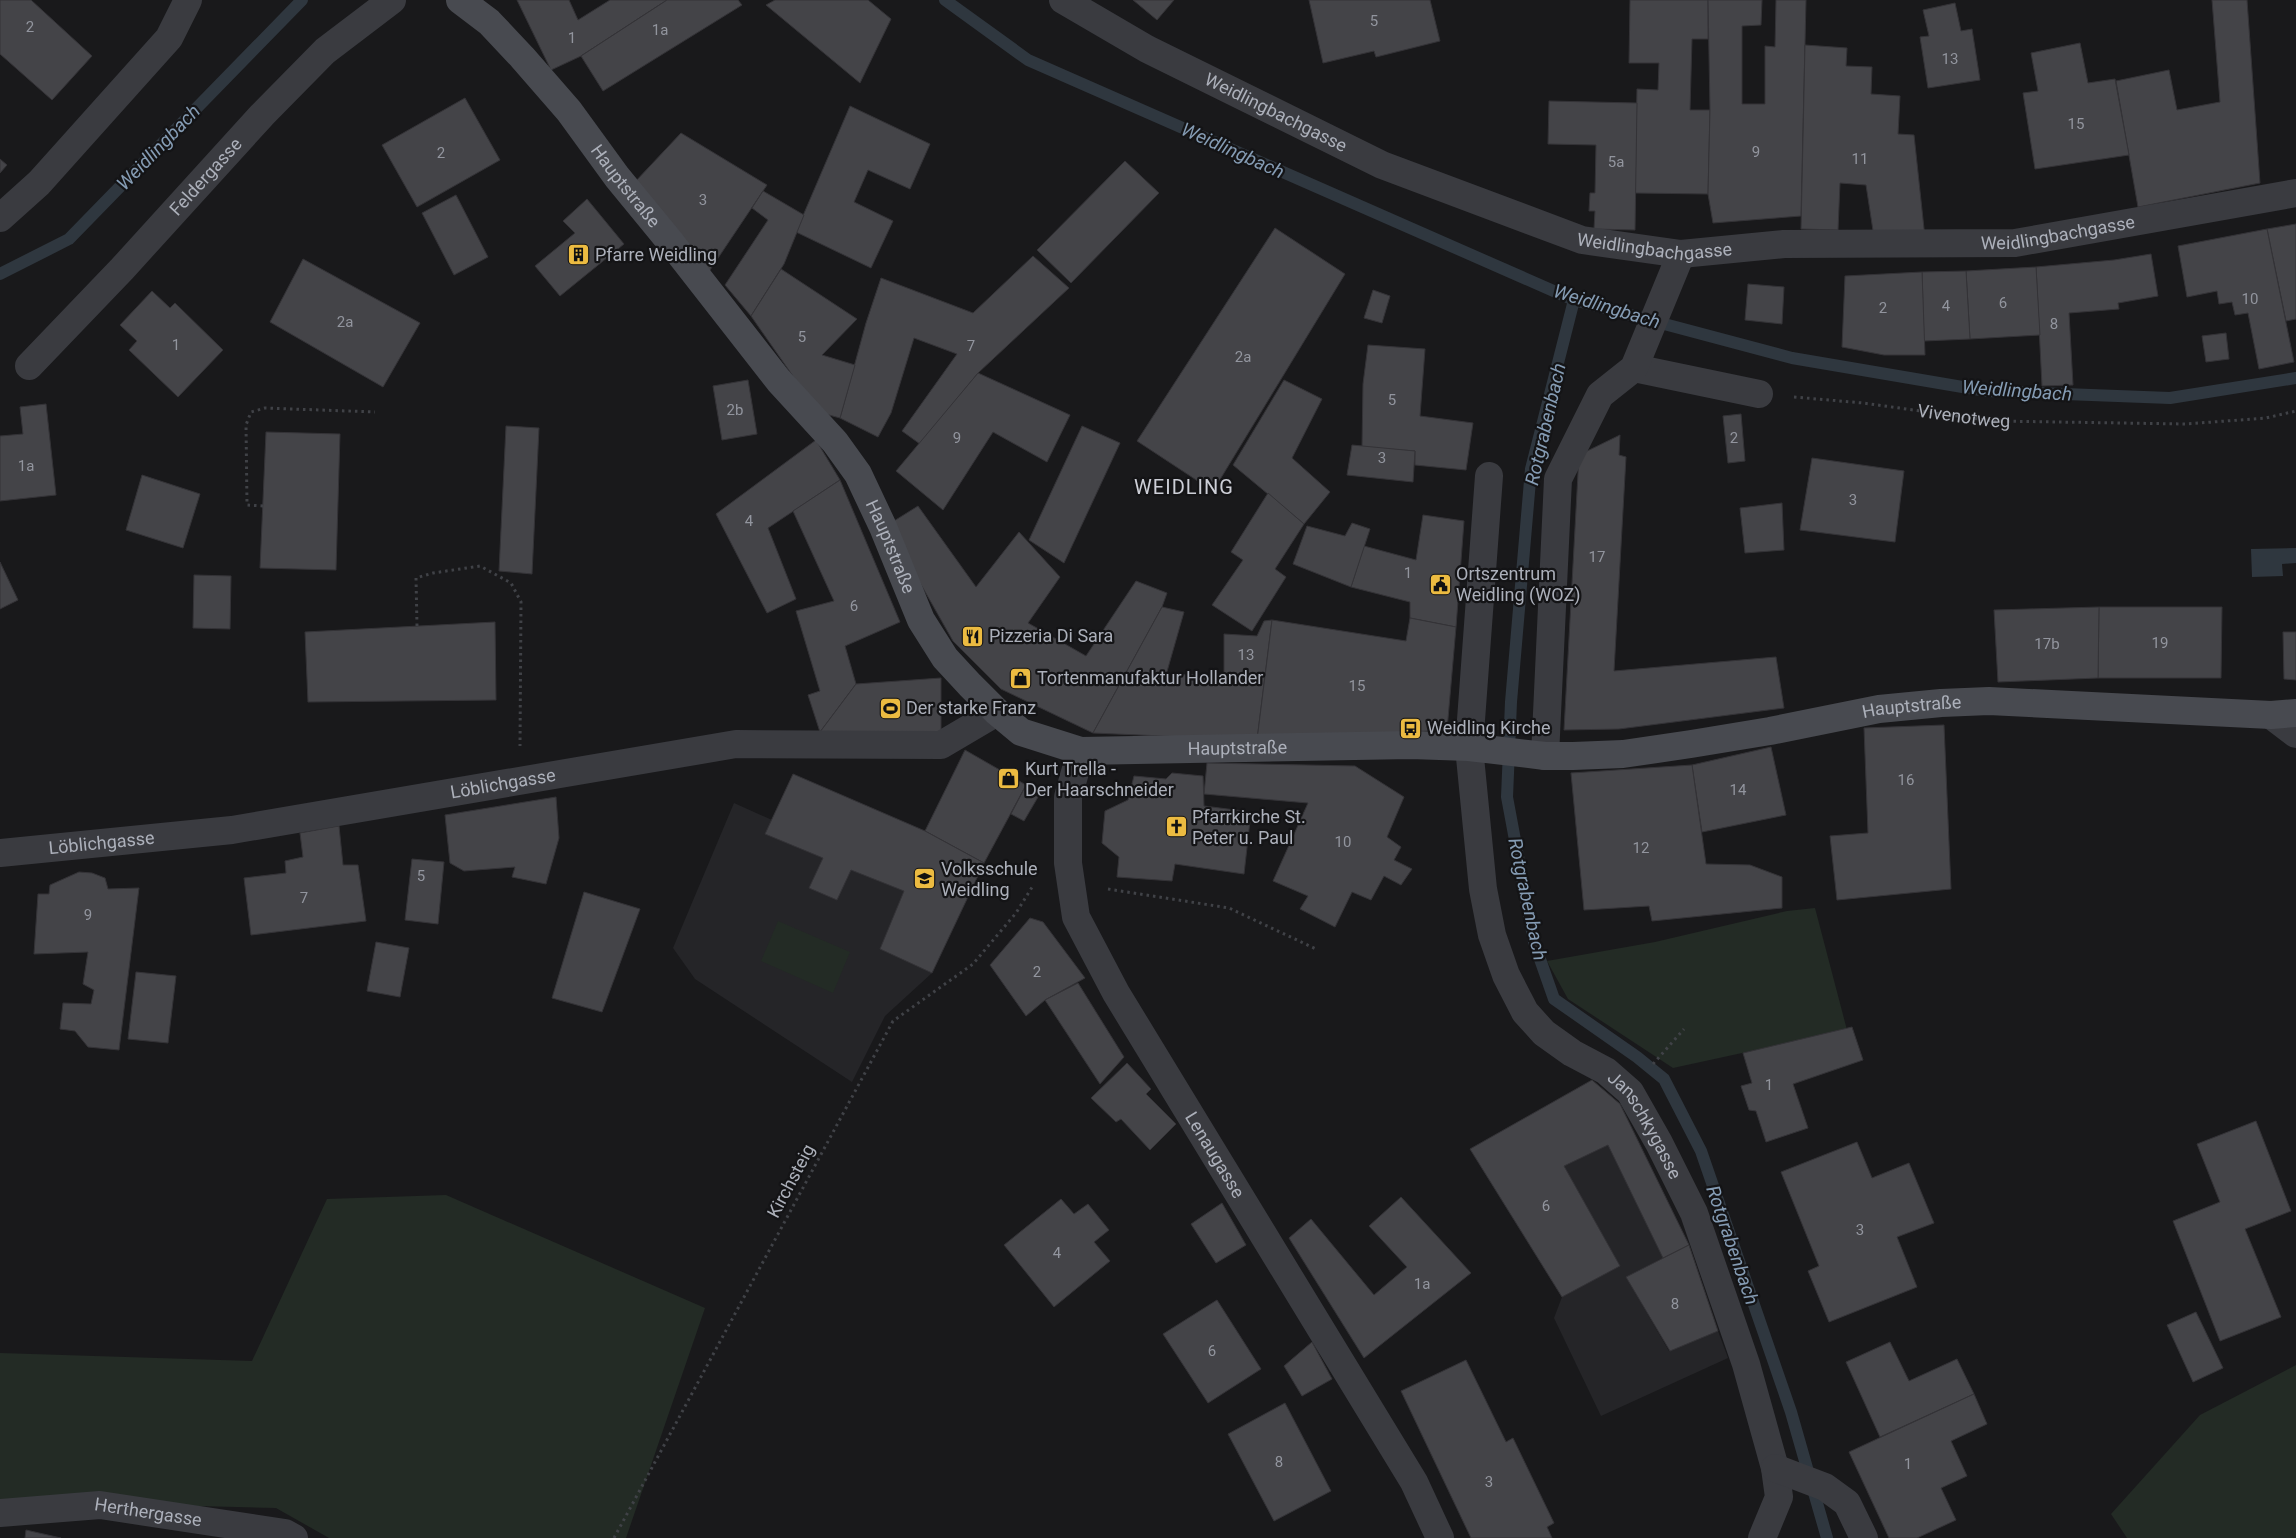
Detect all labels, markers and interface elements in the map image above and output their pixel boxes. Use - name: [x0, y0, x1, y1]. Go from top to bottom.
- house number: 5: [1370, 12, 1378, 30]
- house number: 2: [26, 18, 34, 36]
- house number: 1a: [652, 21, 668, 39]
- house number: 1: [568, 29, 576, 47]
- house number: 13: [1942, 50, 1958, 68]
- street label: Weidlingbachgasse: [1201, 69, 1351, 157]
- water label: Weidlingbach: [112, 100, 205, 195]
- house number: 15: [2068, 115, 2084, 133]
- water label: Weidlingbach: [1178, 117, 1288, 183]
- street label: Feldergasse: [165, 133, 246, 220]
- street label: Hauptstraße: [587, 140, 665, 231]
- house number: 9: [1752, 143, 1760, 161]
- house number: 2: [437, 144, 445, 162]
- house number: 11: [1852, 150, 1868, 168]
- house number: 5a: [1608, 153, 1624, 171]
- house number: 3: [699, 191, 707, 209]
- street label: Weidlingbachgasse: [1981, 211, 2136, 254]
- street label: Weidlingbachgasse: [1576, 228, 1733, 264]
- building icon: Pfarre Weidling: [567, 243, 591, 267]
- place label: Pfarre Weidling: [595, 244, 717, 265]
- water label: Weidlingbach: [1551, 279, 1663, 334]
- house number: 10: [2242, 290, 2258, 308]
- house number: 6: [1999, 294, 2007, 312]
- house number: 4: [1942, 297, 1951, 315]
- house number: 2: [1879, 299, 1887, 317]
- house number: 2a: [337, 313, 353, 331]
- house number: 8: [2050, 315, 2058, 333]
- house number: 5: [798, 328, 806, 346]
- house number: 1: [172, 336, 180, 354]
- house number: 7: [967, 337, 975, 355]
- house number: 2a: [1235, 348, 1251, 366]
- water label: Rotgrabenbach: [1520, 361, 1571, 487]
- water label: Weidlingbach: [1961, 375, 2073, 406]
- house number: 5: [1388, 391, 1396, 409]
- street label: Vivenotweg: [1916, 400, 2010, 431]
- house number: 2b: [727, 401, 743, 419]
- house number: 9: [953, 429, 961, 447]
- house number: 2: [1730, 429, 1738, 447]
- house number: 3: [1378, 449, 1386, 467]
- house number: 1a: [18, 457, 34, 475]
- district label: WEIDLING: [1134, 475, 1234, 499]
- house number: 3: [1849, 491, 1857, 509]
- street label: Hauptstraße: [862, 496, 920, 596]
- house number: 4: [745, 512, 754, 530]
- house number: 17: [1589, 548, 1605, 566]
- place label: Ortszentrum Weidling (WOZ): [1456, 563, 1581, 606]
- house number: 1: [1404, 564, 1412, 582]
- public building icon: Ortszentrum Weidling (WOZ): [1428, 572, 1452, 596]
- house number: 6: [850, 597, 858, 615]
- restaurant icon: Pizzeria Di Sara: [961, 624, 985, 648]
- place label: Pizzeria Di Sara: [989, 625, 1113, 646]
- house number: 19: [2152, 634, 2168, 652]
- house number: 17b: [2034, 635, 2060, 653]
- house number: 13: [1238, 646, 1254, 664]
- shop icon: Tortenmanufaktur Hollander: [1009, 666, 1033, 690]
- place label: Tortenmanufaktur Hollander: [1037, 667, 1263, 688]
- house number: 15: [1349, 677, 1365, 695]
- street label: Hauptstraße: [1860, 691, 1962, 722]
- sports icon: Der starke Franz: [878, 696, 902, 720]
- place label: Der starke Franz: [906, 697, 1036, 718]
- bus stop icon: Weidling Kirche: [1399, 716, 1423, 740]
- place label: Weidling Kirche: [1427, 717, 1551, 738]
- street label: Hauptstraße: [1187, 736, 1287, 759]
- place label: Kurt Trella - Der Haarschneider: [1025, 758, 1174, 800]
- street label: Löblichgasse: [449, 764, 557, 803]
- shop icon: Kurt Trella - Der Haarschneider: [997, 767, 1021, 791]
- house number: 16: [1898, 771, 1914, 789]
- house number: 14: [1730, 781, 1747, 799]
- place label: Pfarrkirche St. Peter u. Paul: [1192, 806, 1306, 848]
- church icon: Pfarrkirche St. Peter u. Paul: [1164, 815, 1188, 839]
- street label: Löblichgasse: [48, 827, 155, 858]
- house number: 10: [1335, 833, 1351, 851]
- water label: Rotgrabenbach: [1503, 836, 1552, 962]
- house number: 12: [1633, 839, 1649, 857]
- place label: Volksschule Weidling: [941, 858, 1038, 900]
- house number: 5: [417, 867, 425, 885]
- school or university icon: Volksschule Weidling: [913, 867, 937, 891]
- house number: 7: [300, 889, 308, 907]
- house number: 9: [84, 906, 92, 924]
- house number: 2: [1033, 963, 1041, 981]
- street label: Janschkygasse: [1604, 1066, 1686, 1182]
- house number: 1: [1765, 1076, 1773, 1094]
- street label: Lenaugasse: [1181, 1108, 1249, 1202]
- street label: Kirchsteig: [762, 1140, 819, 1221]
- water label: Rotgrabenbach: [1701, 1182, 1764, 1308]
- house number: 6: [1542, 1197, 1550, 1215]
- house number: 3: [1856, 1221, 1864, 1239]
- house number: 4: [1053, 1244, 1062, 1262]
- house number: 1a: [1414, 1275, 1430, 1293]
- house number: 8: [1671, 1295, 1679, 1313]
- house number: 6: [1208, 1342, 1216, 1360]
- house number: 8: [1275, 1453, 1283, 1471]
- house number: 1: [1904, 1455, 1912, 1473]
- house number: 3: [1485, 1473, 1493, 1491]
- street label: Herthergasse: [93, 1493, 203, 1530]

